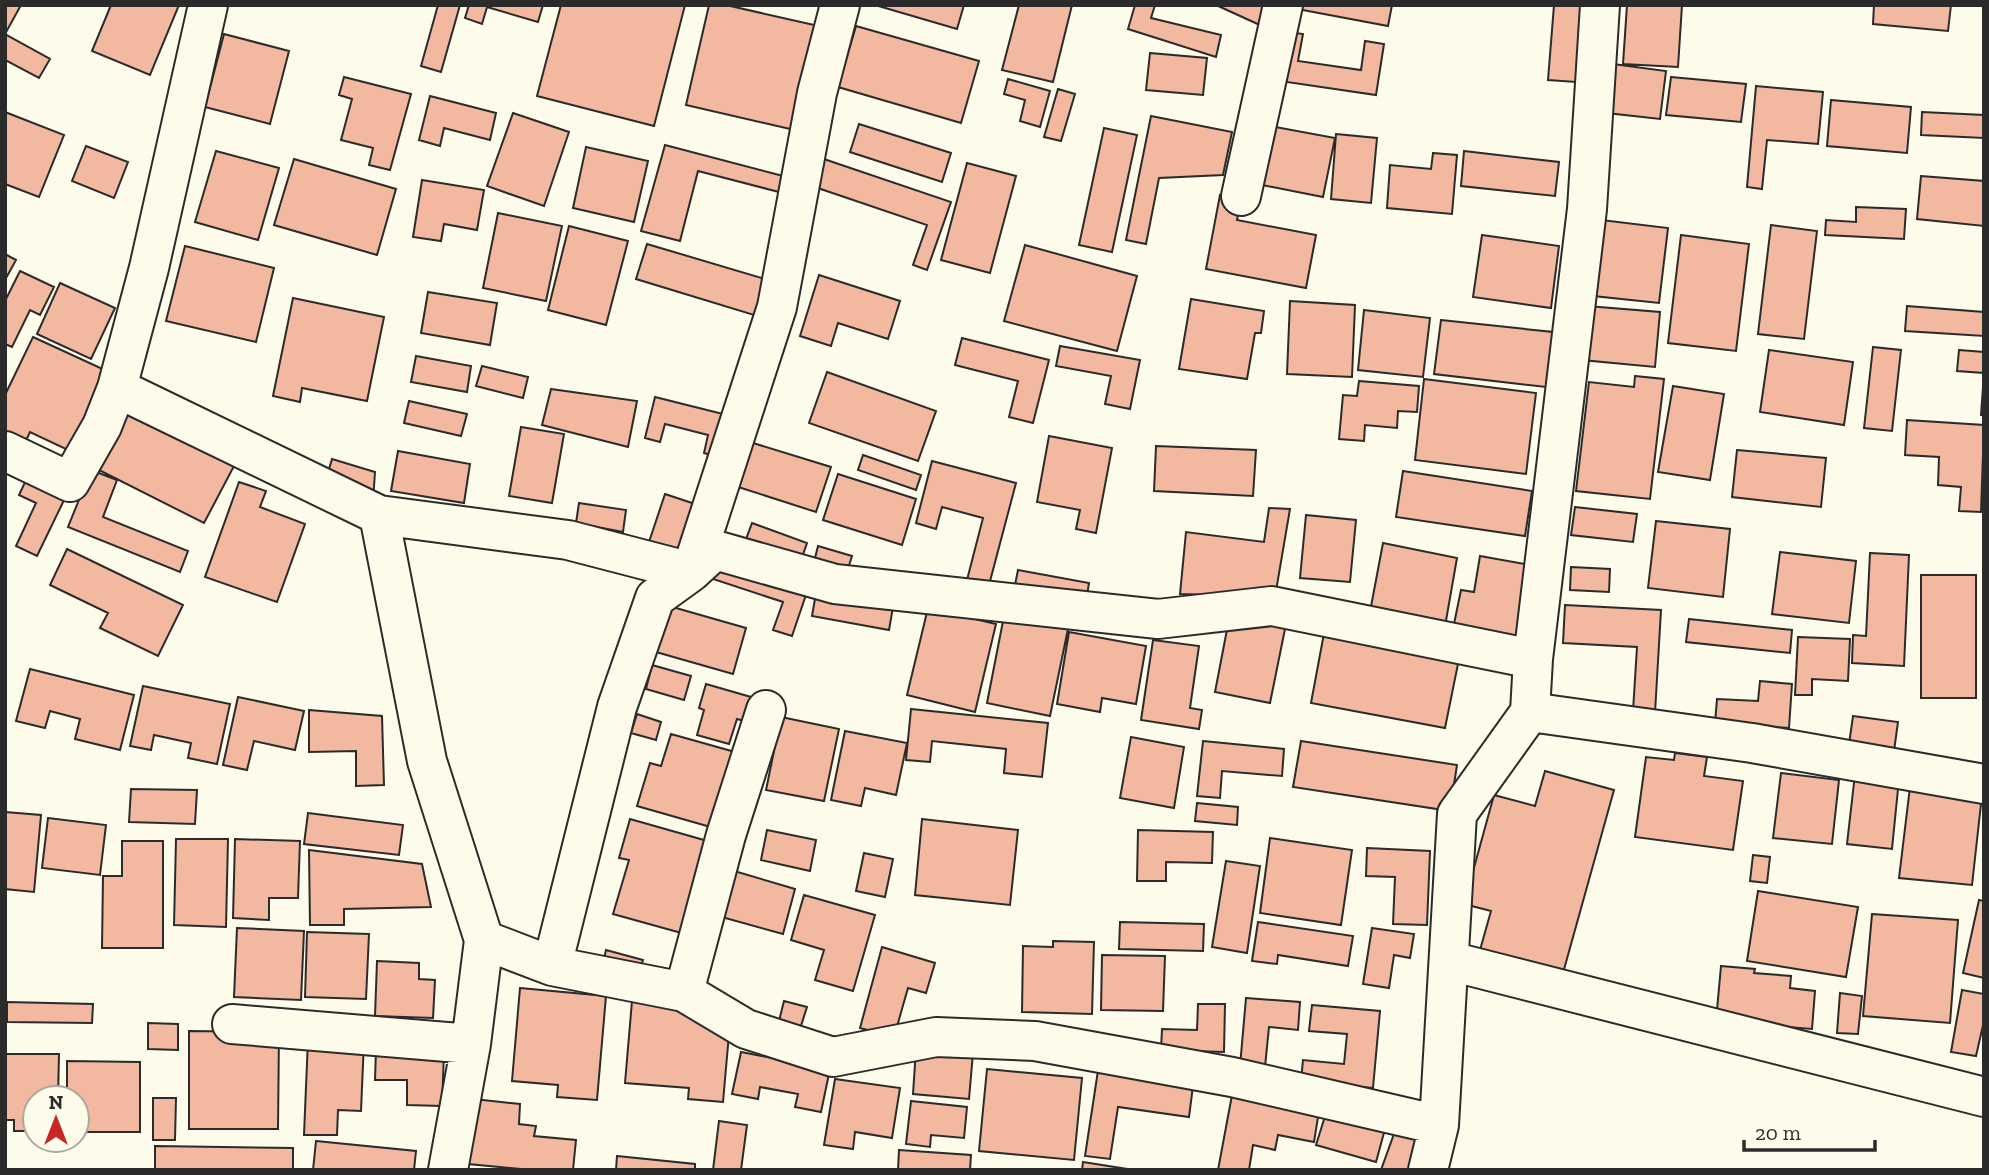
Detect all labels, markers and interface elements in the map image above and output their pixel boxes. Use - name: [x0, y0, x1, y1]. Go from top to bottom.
- north arrow: [21, 1084, 91, 1154]
- text: N: [49, 1091, 63, 1114]
- scale bar: [1744, 1108, 1875, 1152]
- text: 20 m: [1755, 1120, 1801, 1145]

